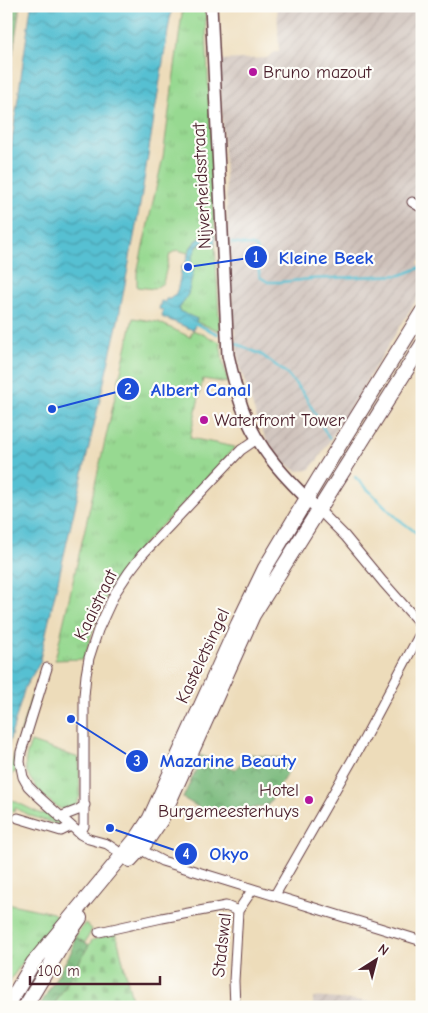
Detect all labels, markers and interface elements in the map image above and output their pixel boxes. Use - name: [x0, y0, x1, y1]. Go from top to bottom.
- place label: Bruno mazout: [263, 62, 372, 83]
- marker: Bruno mazout: [247, 66, 259, 78]
- street label: Nijverheidsstraat: [188, 121, 216, 250]
- callout: Kleine Beek: [244, 240, 384, 274]
- text: Kleine Beek: [278, 247, 374, 269]
- text: 1: [253, 248, 259, 266]
- callout: Albert Canal: [116, 372, 261, 406]
- text: Albert Canal: [151, 379, 251, 401]
- text: 2: [124, 380, 132, 398]
- place label: Waterfront Tower: [214, 410, 346, 431]
- marker: Waterfront Tower: [198, 414, 210, 426]
- street label: Kaaistraat: [70, 566, 122, 644]
- street label: Kasteletsingel: [172, 605, 234, 707]
- callout: Mazarine Beauty: [124, 744, 306, 778]
- text: Mazarine Beauty: [160, 750, 297, 772]
- text: 3: [133, 752, 141, 770]
- place label: Hotel Burgemeesterhuys: [158, 780, 299, 822]
- marker: Hotel Burgemeesterhuys: [303, 794, 315, 806]
- callout: Okyo: [174, 837, 259, 871]
- text: Okyo: [209, 843, 249, 865]
- text: 4: [182, 845, 190, 863]
- street label: Stadswal: [208, 912, 236, 978]
- north arrow: [350, 936, 400, 986]
- text: N: [375, 940, 392, 959]
- scale bar: [30, 953, 160, 985]
- text: 100 m: [38, 962, 80, 980]

